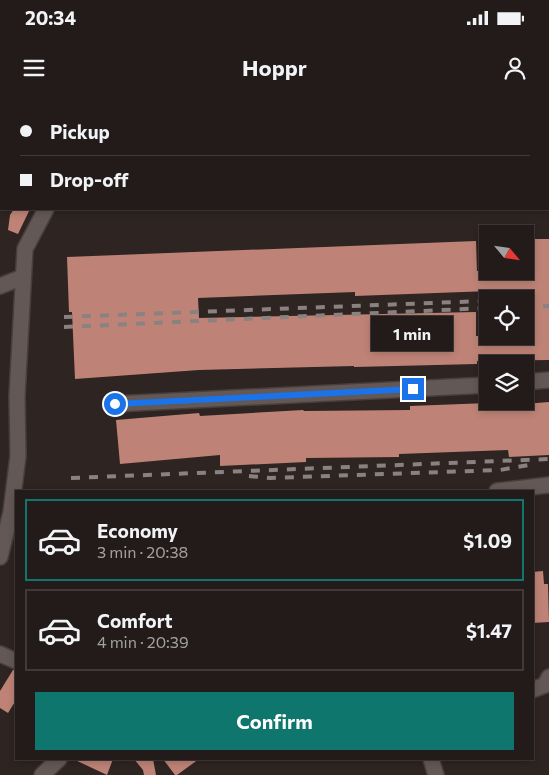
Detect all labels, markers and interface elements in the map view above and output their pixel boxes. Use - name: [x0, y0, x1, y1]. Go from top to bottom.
- text: 20:34: [25, 6, 76, 29]
- icon: menu: [20, 54, 48, 82]
- text: Hoppr: [242, 54, 307, 81]
- icon: person: [501, 54, 529, 82]
- text: Pickup: [50, 120, 110, 143]
- text: Drop-off: [50, 168, 129, 191]
- north arrow: [479, 225, 534, 280]
- map controls: [479, 225, 534, 410]
- button: locate: [479, 290, 534, 345]
- callout: 1 min: [372, 316, 454, 352]
- text: 1 min: [393, 324, 431, 343]
- button: layers: [479, 355, 534, 410]
- route end: [402, 378, 424, 400]
- route start: [104, 393, 126, 415]
- icon: car: [37, 518, 82, 563]
- text: Economy: [97, 519, 178, 542]
- text: $1.09: [463, 529, 512, 552]
- text: 3 min · 20:38: [97, 542, 188, 561]
- icon: car: [37, 608, 82, 653]
- text: Comfort: [97, 609, 173, 632]
- text: $1.47: [466, 619, 512, 642]
- text: 4 min · 20:39: [97, 632, 189, 651]
- button: Confirm: [35, 692, 514, 750]

